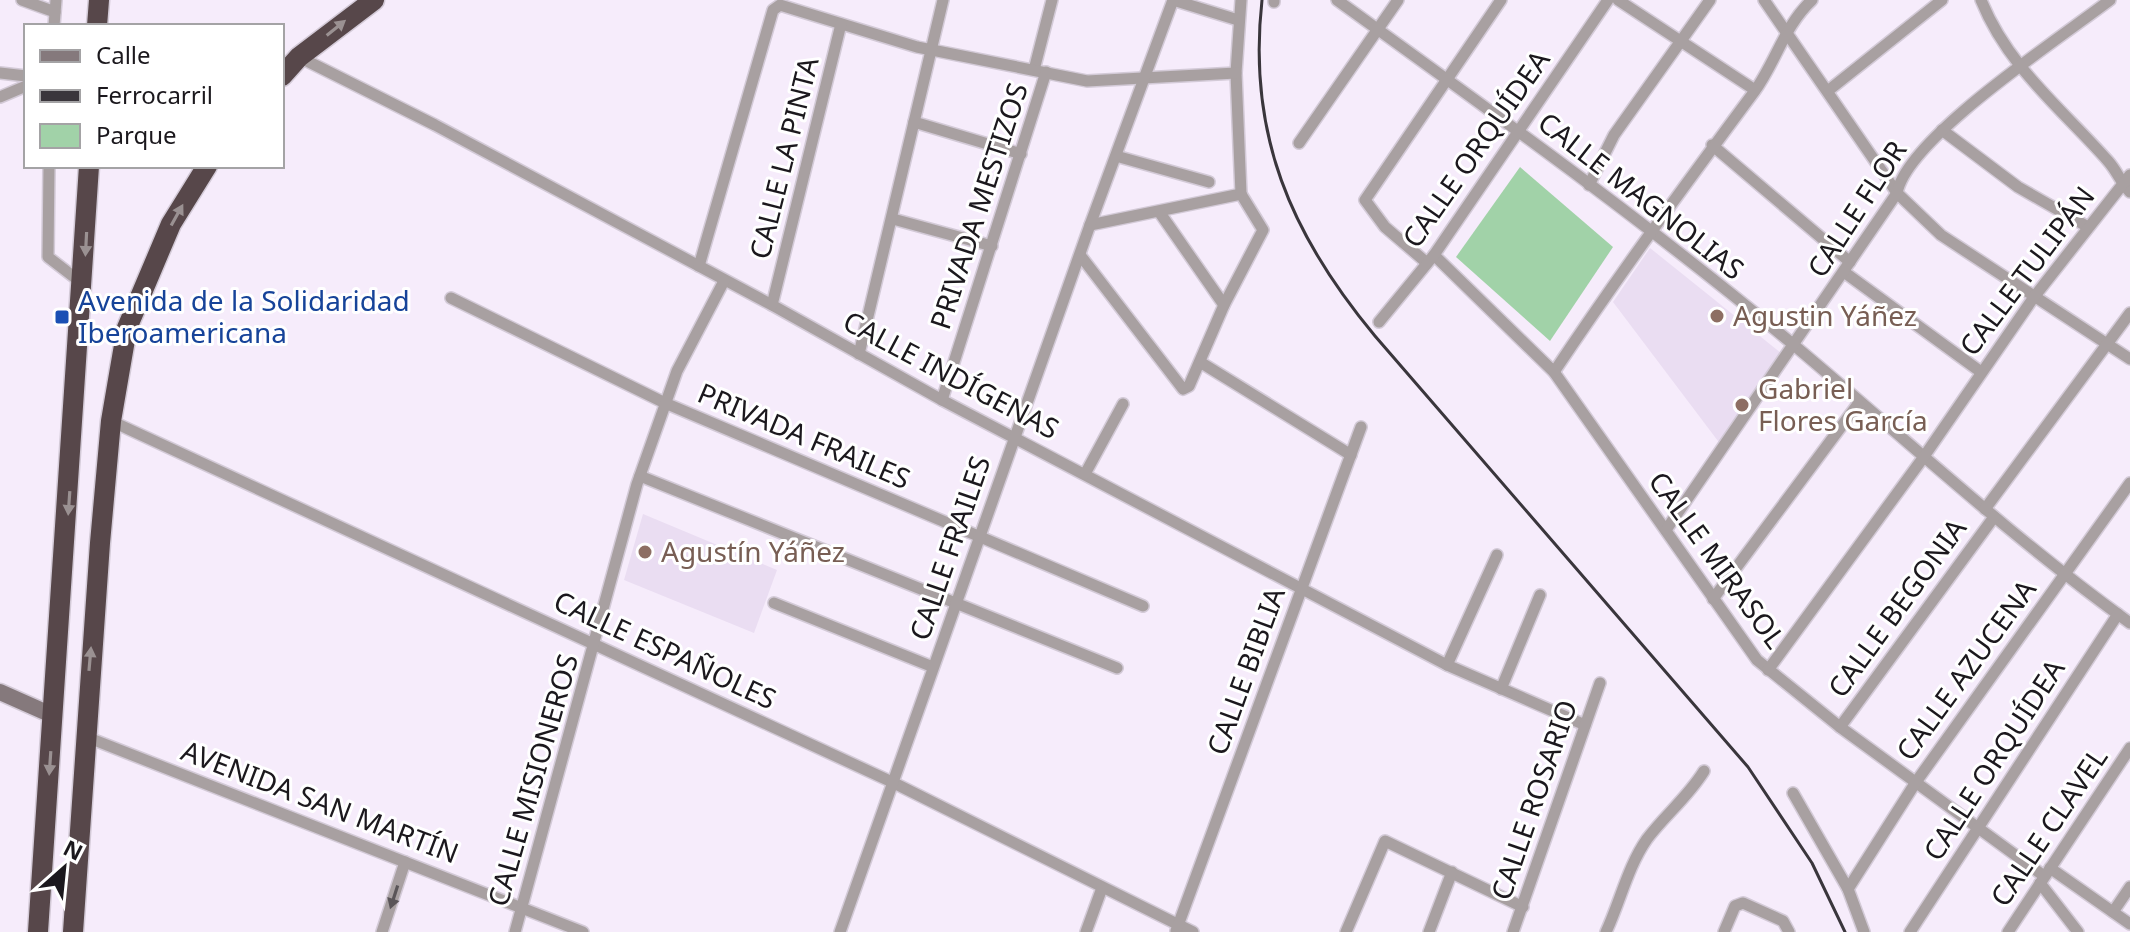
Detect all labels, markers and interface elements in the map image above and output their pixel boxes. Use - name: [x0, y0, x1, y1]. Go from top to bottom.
- one-way arrow: [326, 20, 346, 36]
- legend: [24, 24, 284, 168]
- text: Calle: [96, 38, 151, 71]
- street label: CALLE ORQUÍDEA: [1393, 42, 1558, 255]
- street label: CALLE LA PINTA: [740, 53, 827, 263]
- text: Ferrocarril: [96, 78, 213, 111]
- street label: PRIVADA MESTIZOS: [920, 78, 1036, 334]
- street label: CALLE MAGNOLIAS: [1531, 103, 1752, 288]
- text: Parque: [96, 118, 177, 151]
- street label: CALLE FLOR: [1798, 133, 1915, 284]
- street label: CALLE TULIPÁN: [1950, 178, 2102, 363]
- one-way arrow: [170, 204, 184, 226]
- one-way arrow: [79, 232, 92, 257]
- place label: Avenida de la Solidaridad Iberoamericana: [78, 281, 410, 351]
- place label: Agustin Yáñez: [1733, 296, 1917, 334]
- street label: CALLE INDÍGENAS: [837, 301, 1066, 447]
- marker: Agustin Yáñez: [1708, 307, 1726, 325]
- marker: Avenida de la Solidaridad Iberoamericana: [53, 308, 71, 326]
- place label: Gabriel Flores García: [1758, 369, 1928, 439]
- street label: PRIVADA FRAILES: [692, 373, 916, 497]
- marker: Gabriel Flores García: [1733, 396, 1751, 414]
- street label: CALLE FRAILES: [900, 450, 998, 645]
- street label: CALLE MIRASOL: [1641, 463, 1795, 655]
- one-way arrow: [62, 491, 75, 516]
- street label: CALLE BEGONIA: [1818, 510, 1974, 705]
- place label: Agustín Yáñez: [661, 532, 845, 570]
- marker: Agustín Yáñez: [636, 543, 654, 561]
- street label: CALLE AZUCENA: [1887, 571, 2044, 767]
- street label: CALLE ESPAÑOLES: [548, 581, 783, 717]
- street label: CALLE BIBLIA: [1197, 581, 1293, 760]
- one-way arrow: [84, 646, 97, 671]
- street label: CALLE MISIONEROS: [478, 649, 586, 910]
- street label: CALLE ORQUÍDEA: [1914, 651, 2073, 867]
- street label: CALLE ROSARIO: [1481, 695, 1585, 905]
- street label: AVENIDA SAN MARTÍN: [176, 731, 464, 871]
- street label: CALLE CLAVEL: [1981, 740, 2115, 913]
- one-way arrow: [43, 751, 56, 776]
- north arrow: [24, 828, 104, 908]
- text: N: [59, 832, 88, 867]
- one-way arrow: [387, 885, 399, 909]

